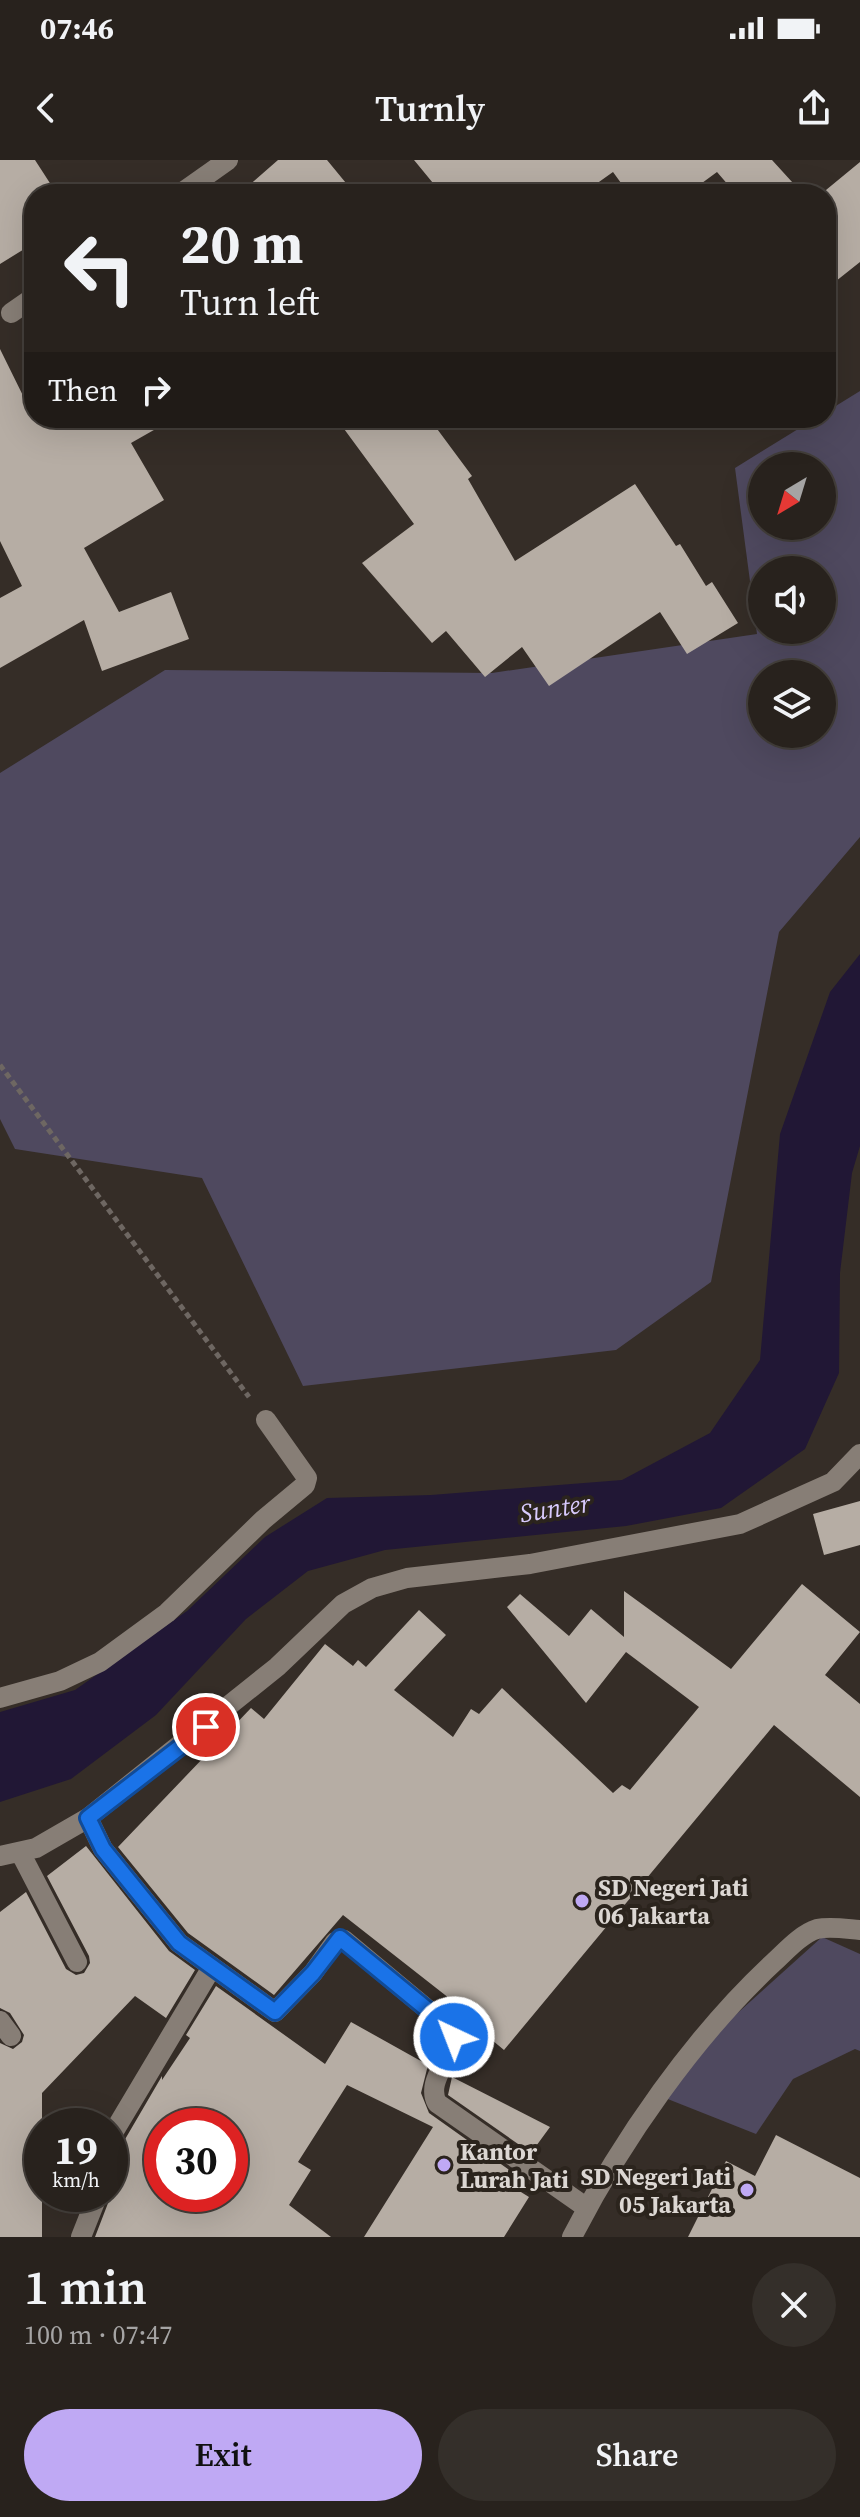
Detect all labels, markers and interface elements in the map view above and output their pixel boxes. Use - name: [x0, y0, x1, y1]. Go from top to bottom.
- text: 07:46: [40, 8, 114, 49]
- text: Turnly: [375, 84, 485, 133]
- icon: back: [24, 86, 68, 130]
- icon: share: [792, 86, 836, 130]
- text: 20 m: [180, 205, 303, 282]
- icon: left: [48, 216, 152, 320]
- text: Turn left: [180, 278, 319, 327]
- icon: right: [134, 368, 178, 412]
- text: Then: [48, 370, 118, 411]
- north arrow: [748, 452, 836, 540]
- map controls: [748, 452, 836, 748]
- button: sound: [748, 556, 836, 644]
- button: layers: [748, 660, 836, 748]
- water label: Sunter: [517, 1485, 594, 1531]
- pin: [172, 1693, 240, 1761]
- icon: arrive: [184, 1705, 228, 1749]
- place label: SD Negeri Jati 06 Jakarta: [598, 1871, 749, 1932]
- marker: SD Negeri Jati 06 Jakarta: [573, 1892, 591, 1910]
- position arrow: [412, 1995, 496, 2079]
- speed limit sign: 30: [144, 2108, 248, 2212]
- text: 19: [54, 2123, 98, 2177]
- place label: Kantor Lurah Jati: [460, 2135, 569, 2196]
- marker: Kantor Lurah Jati: [435, 2156, 453, 2174]
- place label: SD Negeri Jati 05 Jakarta: [581, 2160, 731, 2221]
- text: km/h: [52, 2166, 100, 2194]
- marker: SD Negeri Jati 05 Jakarta: [738, 2181, 756, 2199]
- text: 1 min: [24, 2254, 147, 2320]
- button: close: [752, 2263, 836, 2347]
- text: 100 m · 07:47: [24, 2317, 172, 2353]
- button: Exit: [24, 2409, 422, 2501]
- button: Share: [438, 2409, 836, 2501]

